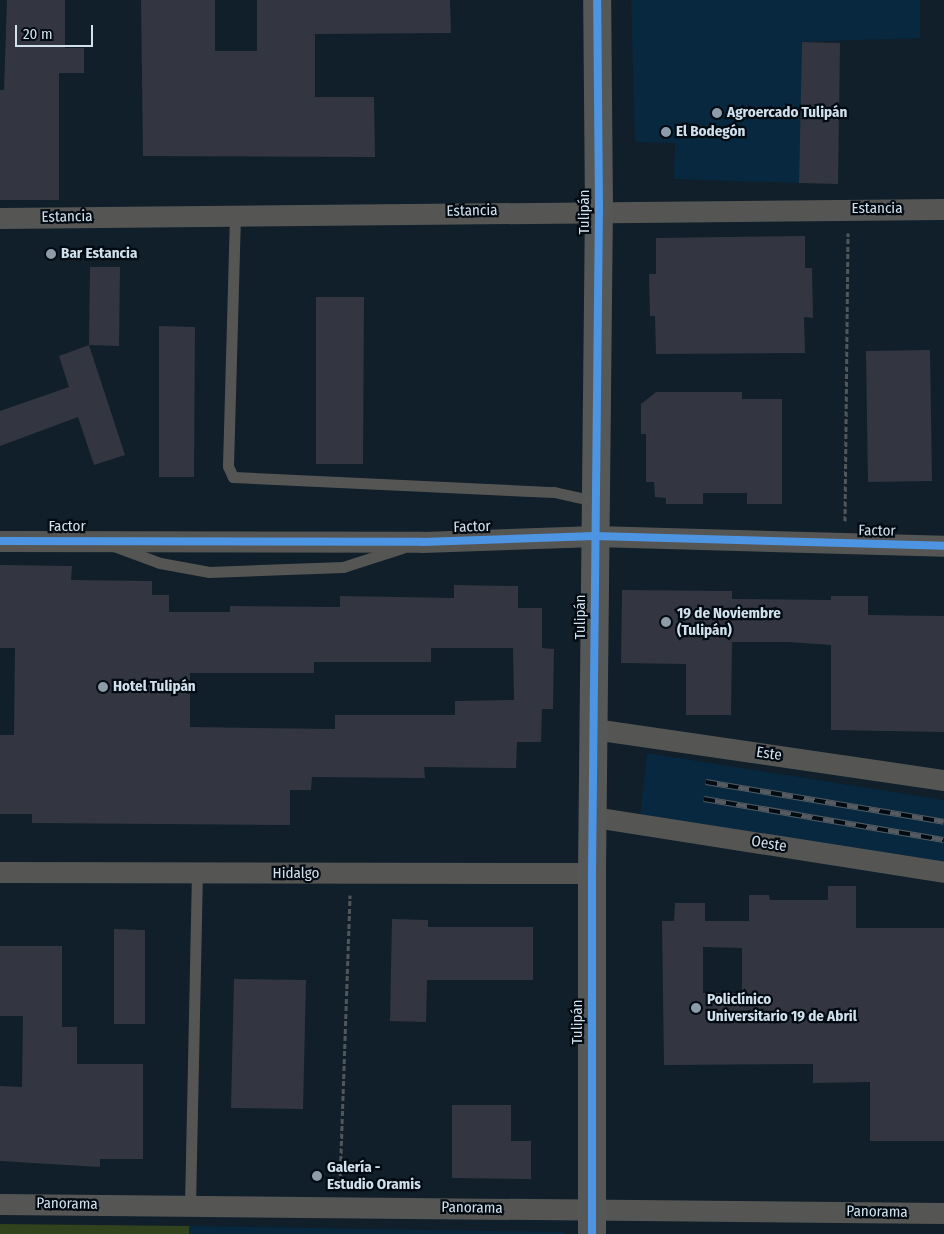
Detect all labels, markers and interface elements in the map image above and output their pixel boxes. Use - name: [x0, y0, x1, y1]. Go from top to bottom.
- scale bar: [18, 15, 95, 47]
- text: 20 m: [23, 25, 53, 43]
- place label: Agroercado Tulipán: [727, 104, 847, 122]
- marker: Agroercado Tulipán: [711, 107, 723, 119]
- place label: El Bodegón: [676, 123, 745, 141]
- marker: El Bodegón: [660, 126, 672, 138]
- street label: Tulipán: [576, 189, 594, 235]
- street label: Estancia: [852, 200, 902, 218]
- street label: Estancia: [446, 202, 498, 220]
- street label: Estancia: [41, 208, 93, 226]
- place label: Bar Estancia: [61, 245, 137, 263]
- marker: Bar Estancia: [45, 248, 57, 260]
- street label: Factor: [453, 517, 491, 537]
- street label: Factor: [48, 518, 86, 536]
- street label: Factor: [858, 522, 896, 540]
- street label: Tulipán: [572, 594, 590, 640]
- place label: 19 de Noviembre (Tulipán): [677, 604, 781, 639]
- marker: 19 de Noviembre (Tulipán): [659, 615, 673, 629]
- place label: Hotel Tulipán: [113, 678, 196, 696]
- marker: Hotel Tulipán: [97, 681, 109, 693]
- street label: Este: [755, 743, 783, 765]
- street label: Oeste: [750, 832, 788, 856]
- street label: Hidalgo: [273, 865, 319, 883]
- place label: Policlínico Universitario 19 de Abril: [707, 990, 857, 1025]
- street label: Tulipán: [569, 999, 587, 1045]
- marker: Policlínico Universitario 19 de Abril: [689, 1001, 703, 1015]
- place label: Galería - Estudio Oramis: [327, 1158, 421, 1193]
- marker: Galería - Estudio Oramis: [311, 1170, 323, 1182]
- street label: Panorama: [36, 1194, 98, 1214]
- street label: Panorama: [441, 1198, 503, 1218]
- street label: Panorama: [846, 1202, 908, 1222]

